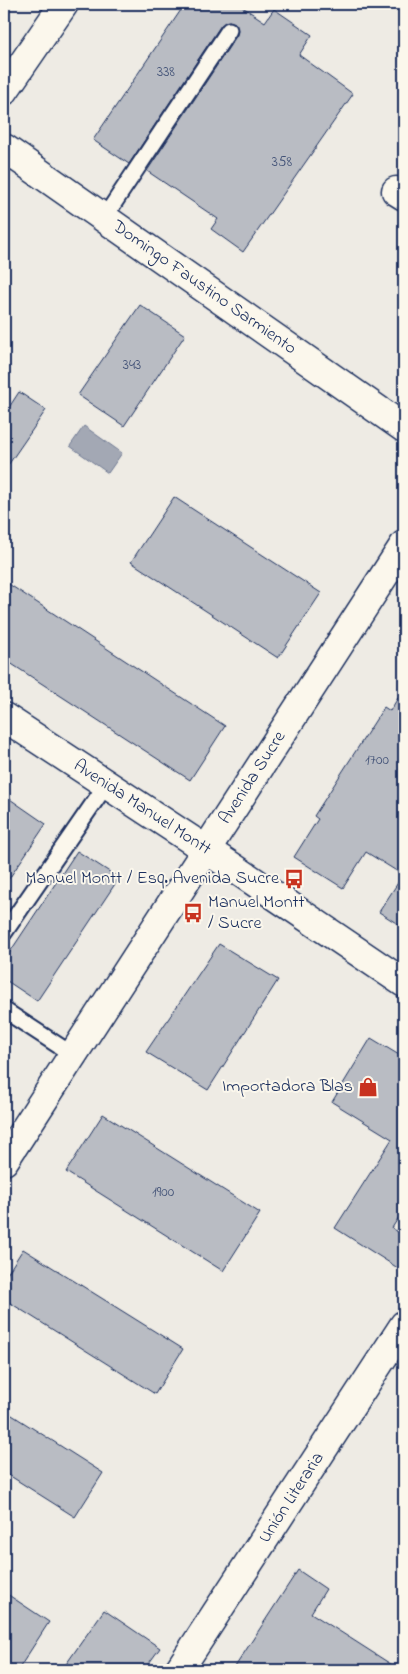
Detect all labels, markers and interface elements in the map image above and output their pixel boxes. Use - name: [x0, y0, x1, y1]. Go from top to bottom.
- house number: 338: [157, 61, 175, 83]
- house number: 358: [272, 151, 293, 173]
- street label: Domingo Faustino Sarmiento: [105, 214, 301, 363]
- house number: 343: [123, 354, 141, 376]
- street label: Avenida Sucre: [213, 725, 293, 830]
- house number: 1700: [365, 749, 389, 771]
- street label: Avenida Manuel Montt: [68, 754, 216, 862]
- place label: Manuel Montt / Esq. Avenida Sucre: [26, 866, 280, 892]
- bus stop icon: Manuel Montt / Esq. Avenida Sucre: [283, 868, 305, 890]
- place label: Manuel Montt / Sucre: [208, 890, 305, 937]
- bus stop icon: Manuel Montt / Sucre: [182, 902, 204, 924]
- place label: Importadora Blas: [222, 1074, 353, 1100]
- shop icon: Importadora Blas: [357, 1076, 379, 1098]
- house number: 1900: [152, 1181, 175, 1203]
- street label: Unión Literaria: [253, 1447, 331, 1549]

